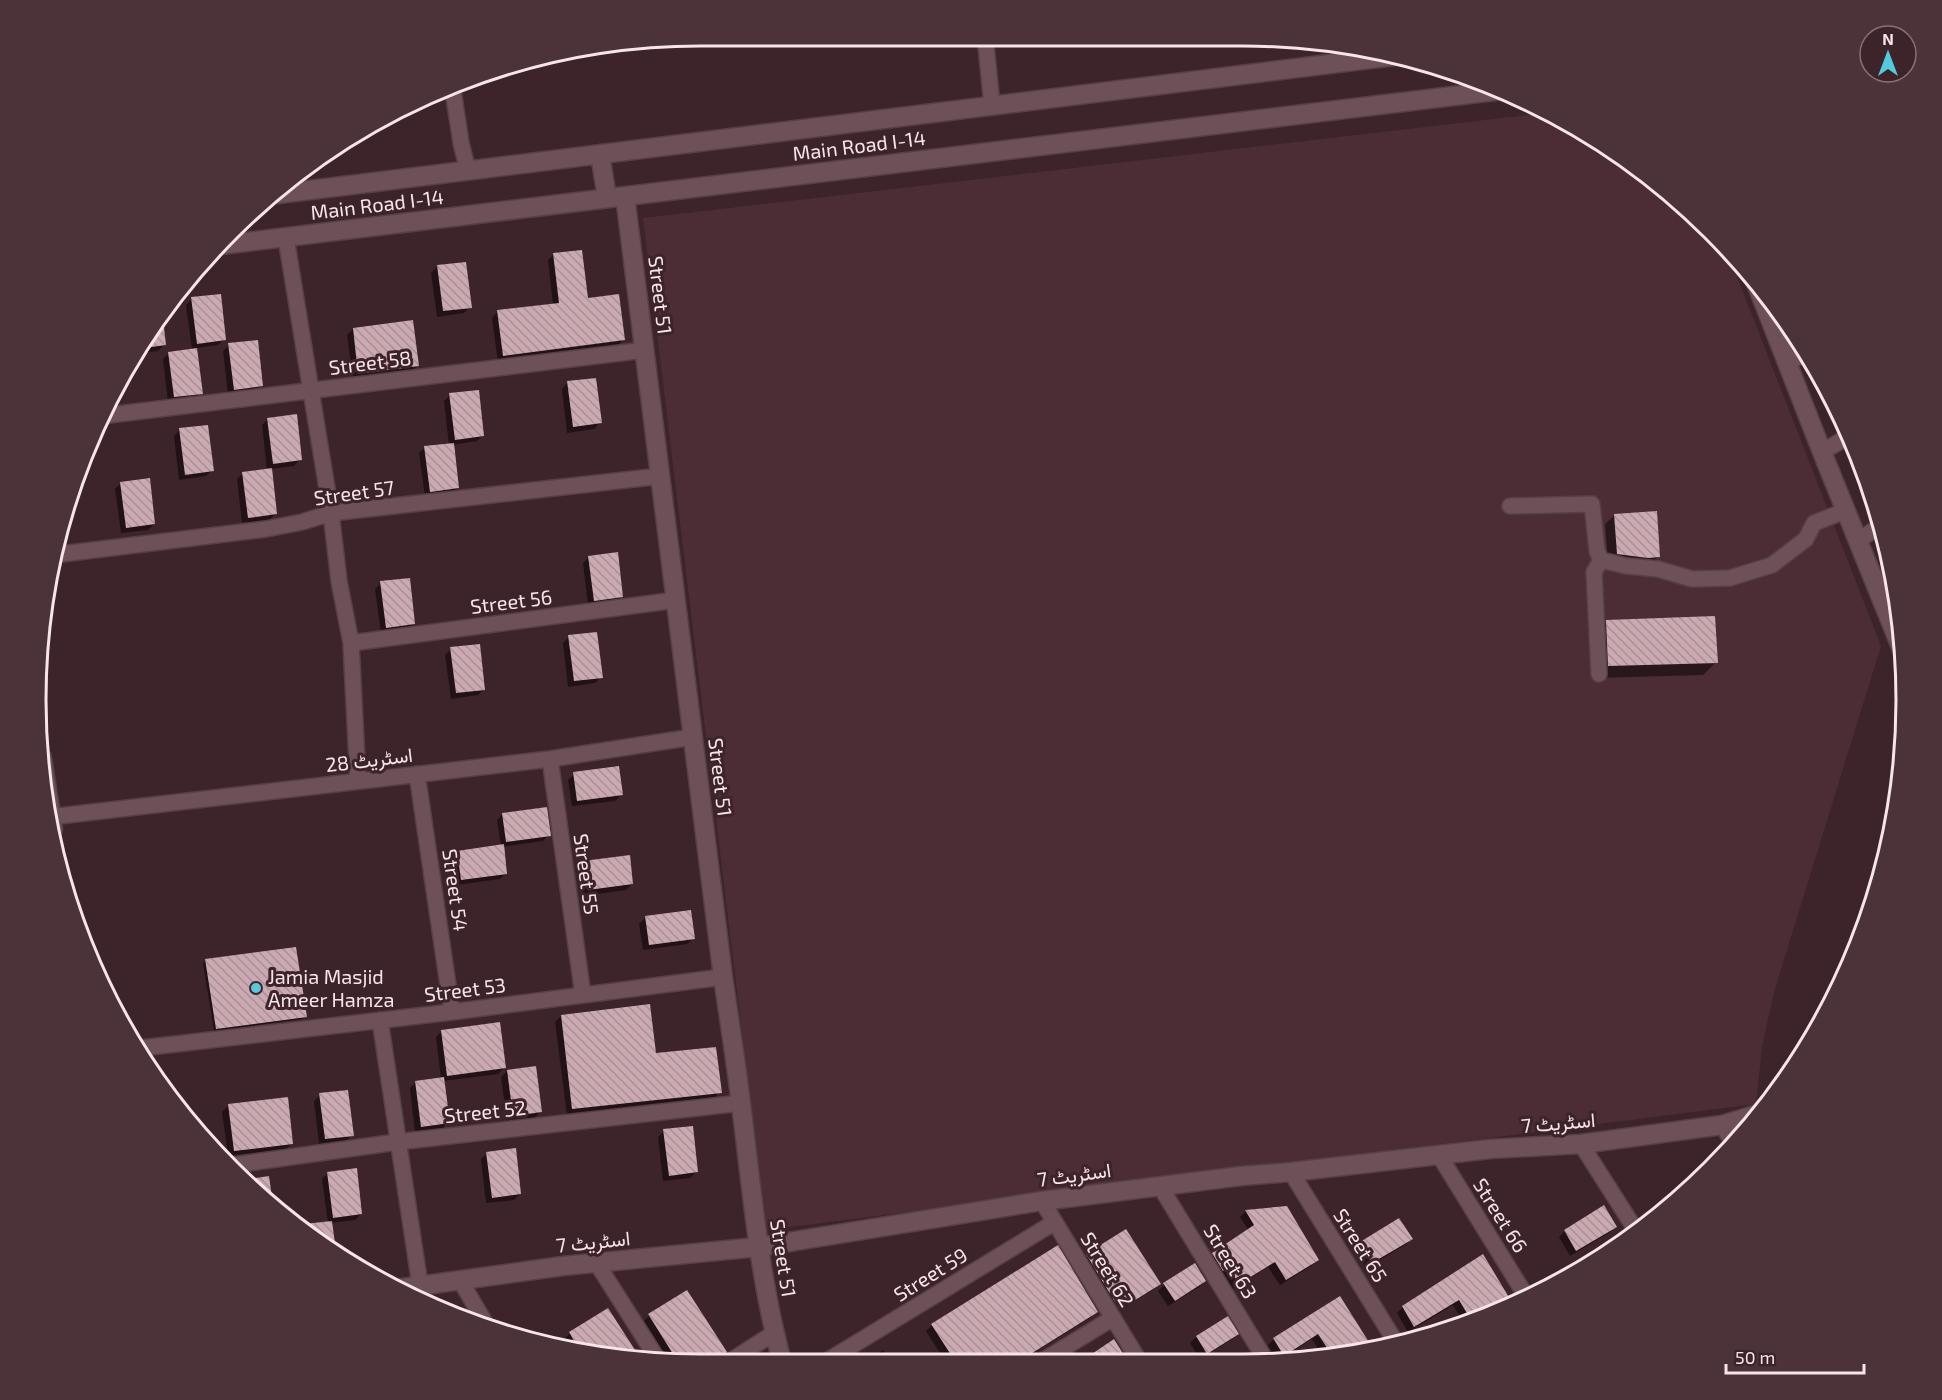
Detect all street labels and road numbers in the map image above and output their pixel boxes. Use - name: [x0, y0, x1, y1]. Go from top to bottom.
- street label: Main Road I-14: [791, 125, 927, 165]
- street label: Main Road I-14: [309, 184, 445, 224]
- street label: Street 51: [644, 254, 678, 336]
- street label: Street 58: [327, 345, 413, 379]
- street label: Street 57: [312, 474, 396, 510]
- street label: Street 56: [469, 584, 553, 618]
- street label: Street 51: [704, 736, 738, 818]
- street label: اسٹریٹ 28: [324, 742, 414, 778]
- street label: Street 55: [569, 832, 605, 916]
- street label: Street 54: [438, 847, 474, 933]
- street label: Street 53: [423, 972, 507, 1006]
- street label: Street 52: [443, 1095, 527, 1127]
- street label: اسٹریٹ 7: [1520, 1107, 1596, 1139]
- street label: اسٹریٹ 7: [1035, 1157, 1113, 1193]
- street label: Street 66: [1469, 1173, 1533, 1257]
- street label: Street 65: [1329, 1204, 1393, 1286]
- street label: Street 51: [766, 1217, 802, 1299]
- street label: Street 63: [1199, 1219, 1263, 1303]
- street label: اسٹریٹ 7: [555, 1225, 631, 1259]
- street label: Street 62: [1076, 1227, 1140, 1311]
- street label: Street 59: [889, 1242, 971, 1306]

